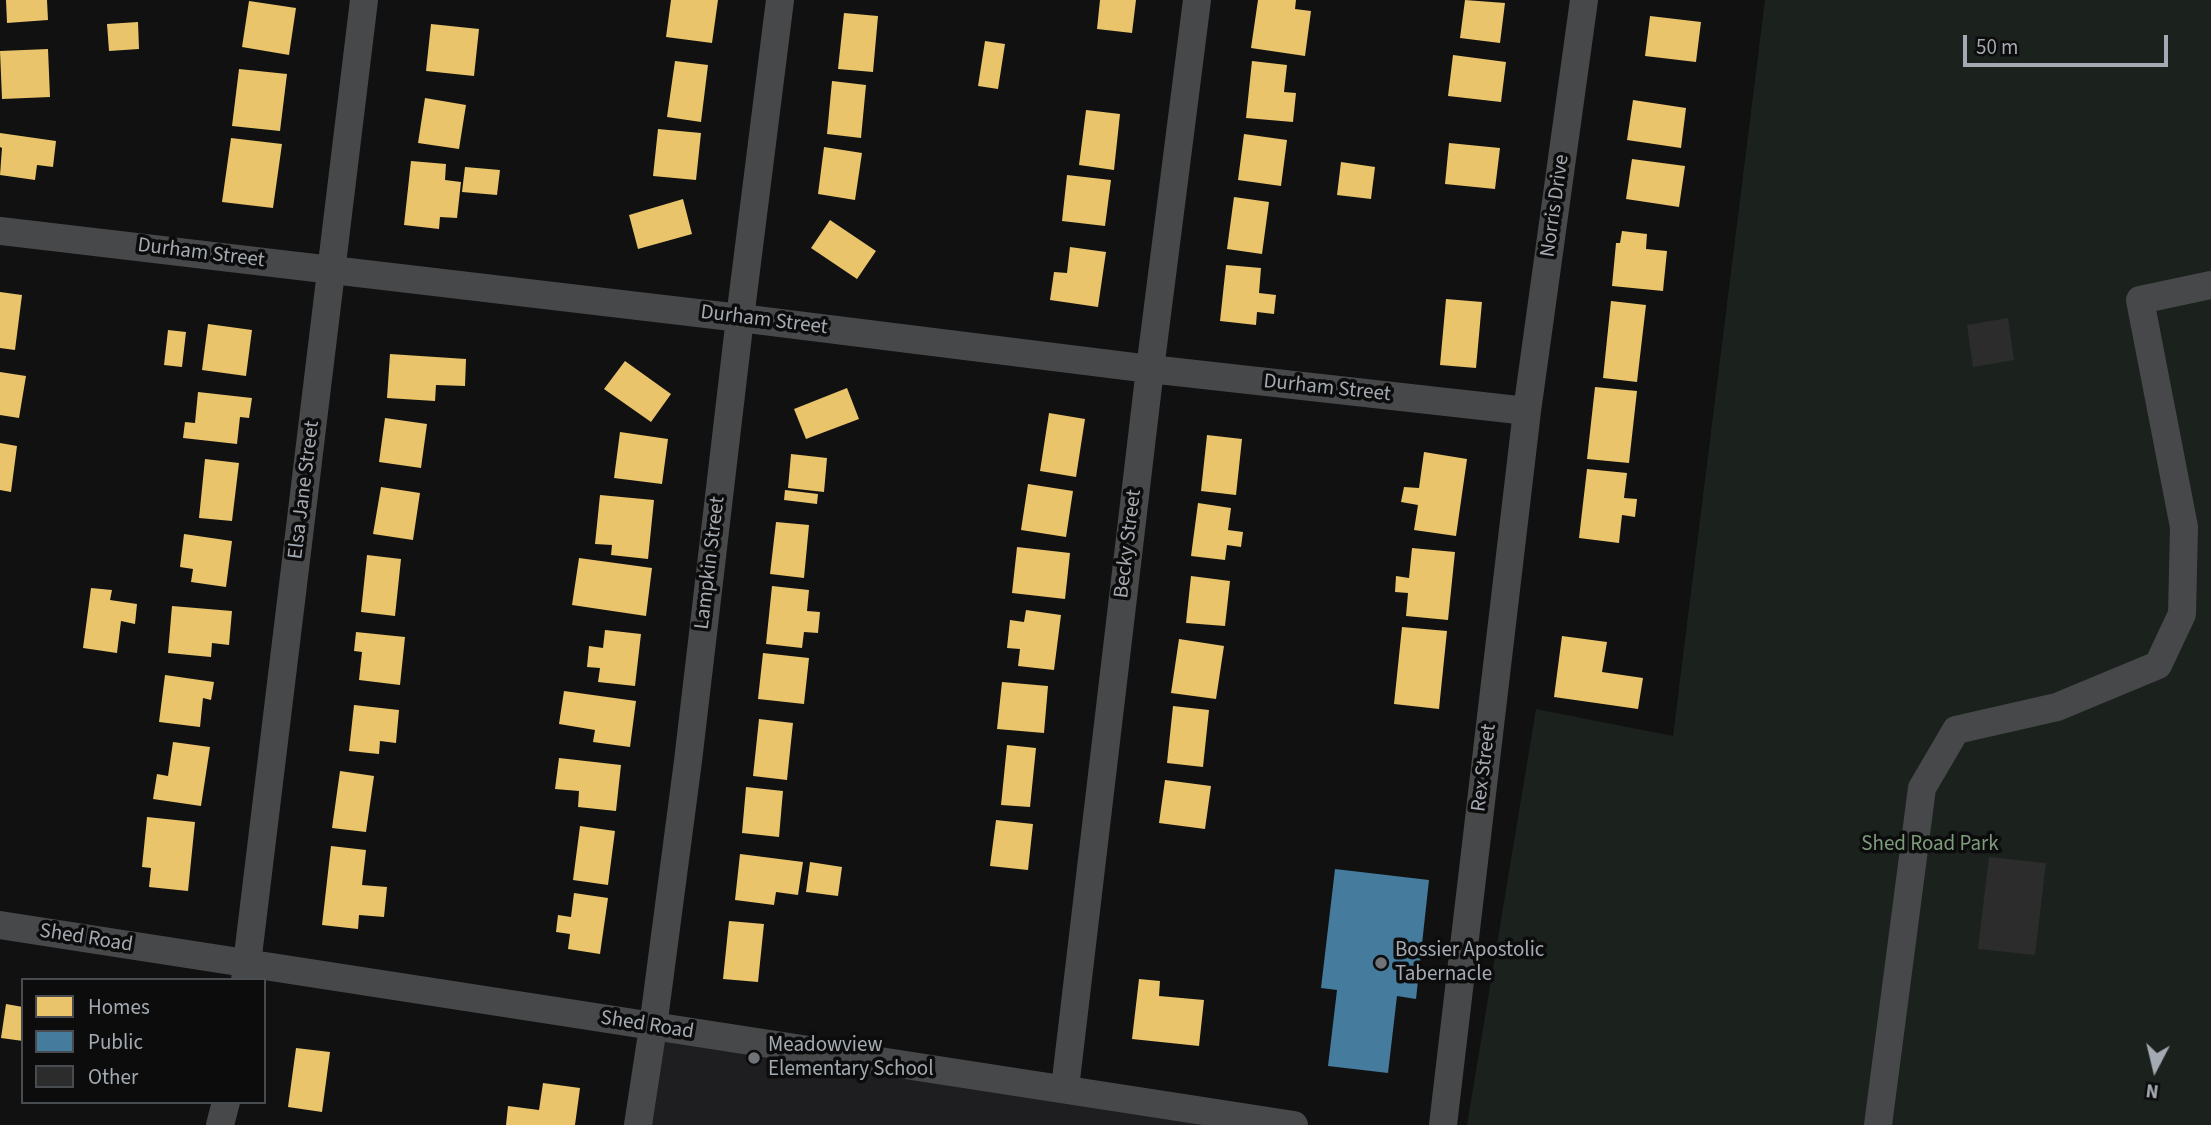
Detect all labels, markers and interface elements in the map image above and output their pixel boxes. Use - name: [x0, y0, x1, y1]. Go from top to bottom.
- scale bar: [1966, 21, 2171, 65]
- text: 50 m: [1976, 32, 2018, 62]
- street label: Norris Drive: [1536, 153, 1576, 259]
- street label: Durham Street: [136, 234, 266, 274]
- street label: Durham Street: [699, 301, 829, 341]
- street label: Durham Street: [1262, 370, 1392, 408]
- street label: Elsa Jane Street: [284, 419, 326, 561]
- street label: Becky Street: [1110, 488, 1148, 600]
- street label: Lampkin Street: [690, 495, 732, 631]
- street label: Rex Street: [1467, 723, 1503, 813]
- park label: Shed Road Park: [1861, 832, 1999, 858]
- street label: Shed Road: [38, 919, 134, 959]
- place label: Bossier Apostolic Tabernacle: [1395, 938, 1544, 988]
- marker: Bossier Apostolic Tabernacle: [1373, 955, 1389, 971]
- legend: [21, 978, 266, 1104]
- text: Homes: [88, 992, 150, 1022]
- street label: Shed Road: [599, 1006, 695, 1046]
- text: Public: [88, 1027, 143, 1057]
- place label: Meadowview Elementary School: [768, 1033, 934, 1083]
- north arrow: [2120, 1034, 2190, 1104]
- marker: Meadowview Elementary School: [746, 1050, 762, 1066]
- text: Other: [88, 1062, 138, 1092]
- text: N: [2144, 1076, 2160, 1105]

